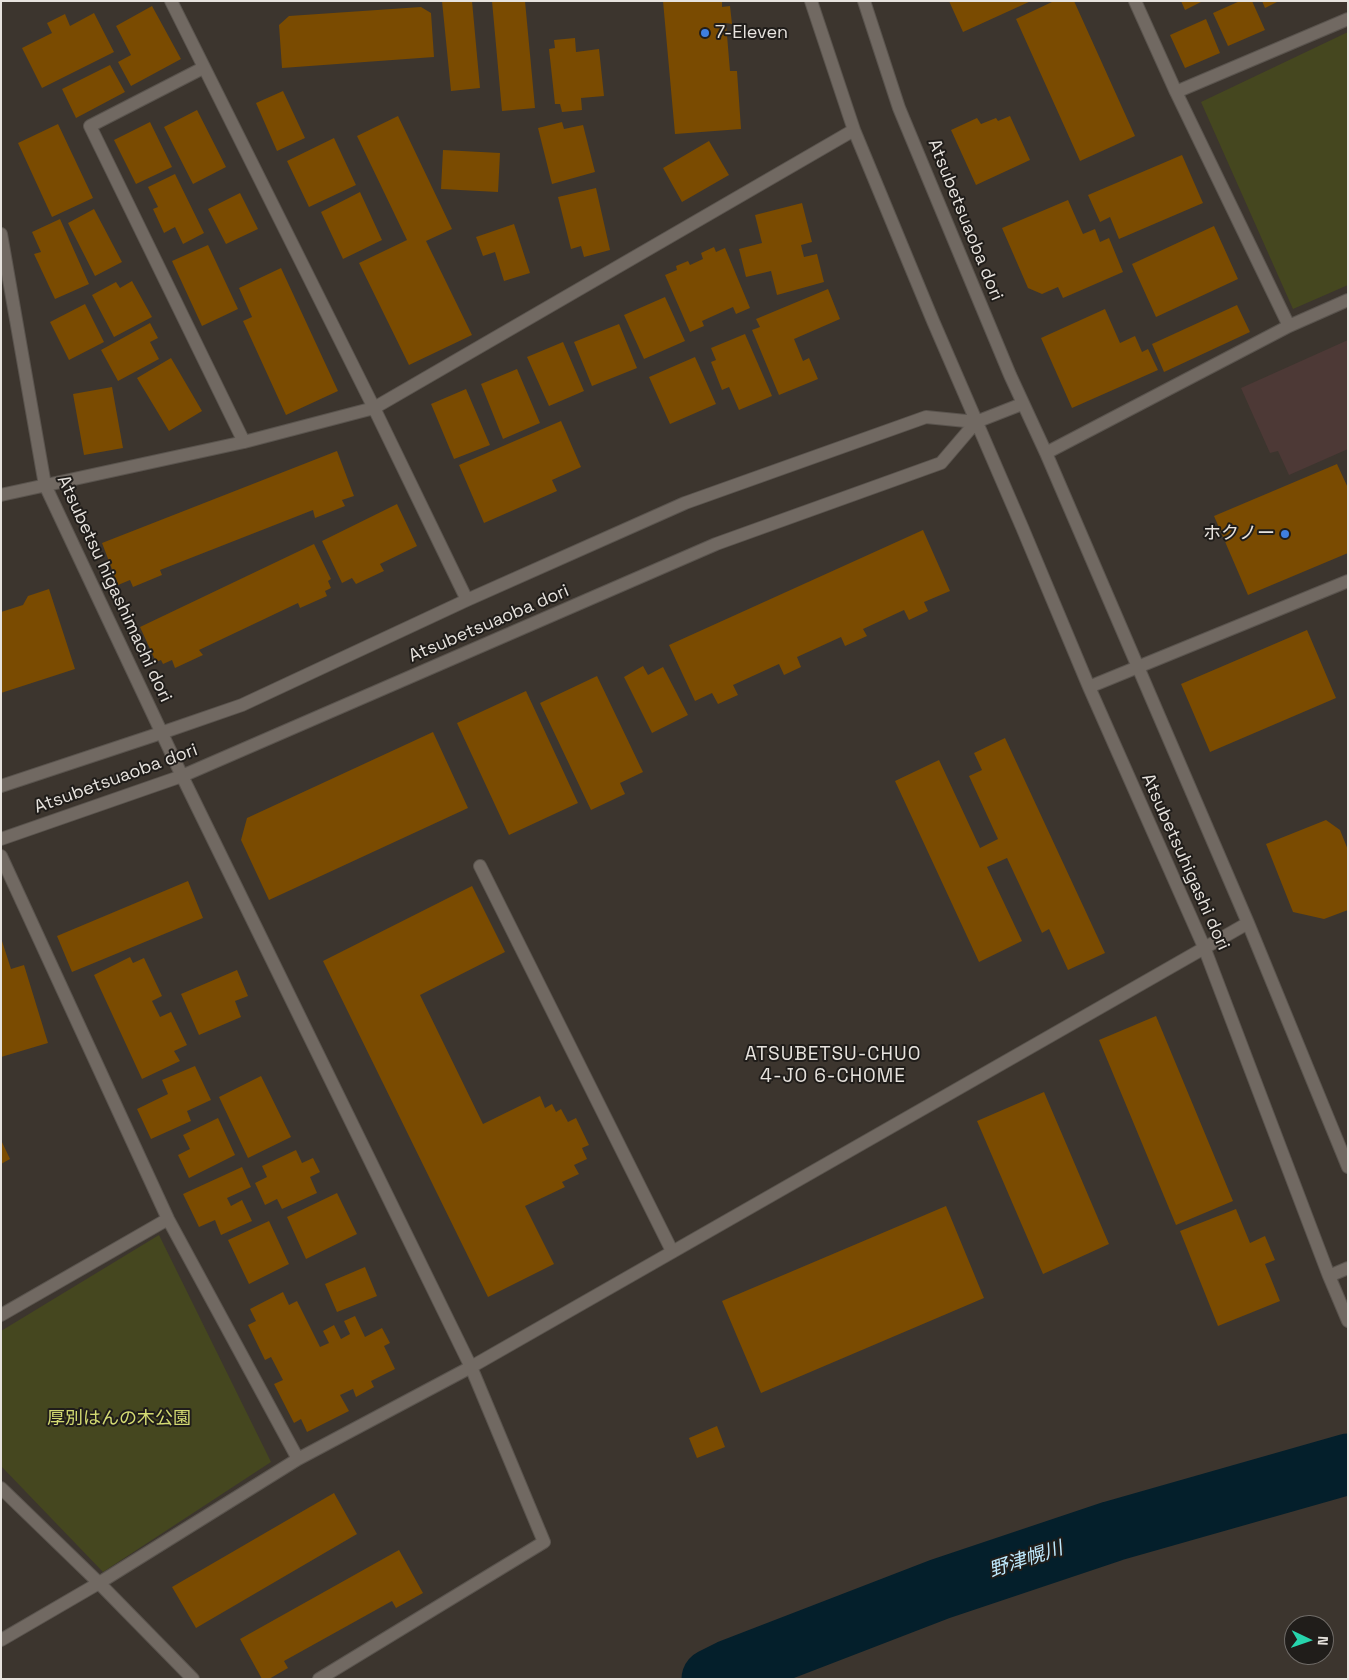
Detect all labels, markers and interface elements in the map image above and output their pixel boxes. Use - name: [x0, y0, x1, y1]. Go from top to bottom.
- place label: 7-Eleven: [715, 22, 788, 44]
- marker: 7-Eleven: [699, 27, 711, 39]
- street label: Atsubetsuaoba dori: [923, 136, 1007, 304]
- street label: Atsubetsu higashimachi dori: [52, 472, 176, 706]
- place label: ホクノー: [1203, 523, 1275, 545]
- marker: ホクノー: [1279, 528, 1291, 540]
- street label: Atsubetsuaoba dori: [406, 580, 572, 668]
- street label: Atsubetsuaoba dori: [31, 739, 201, 819]
- street label: Atsubetsuhigashi dori: [1136, 770, 1234, 954]
- district label: ATSUBETSU-CHUO 4-JO 6-CHOME: [743, 1044, 923, 1088]
- park label: 厚別はんの木公園: [47, 1408, 191, 1430]
- water label: 野津幌川: [986, 1537, 1066, 1583]
- north arrow: [1284, 1615, 1334, 1665]
- text: N: [1314, 1636, 1332, 1646]

